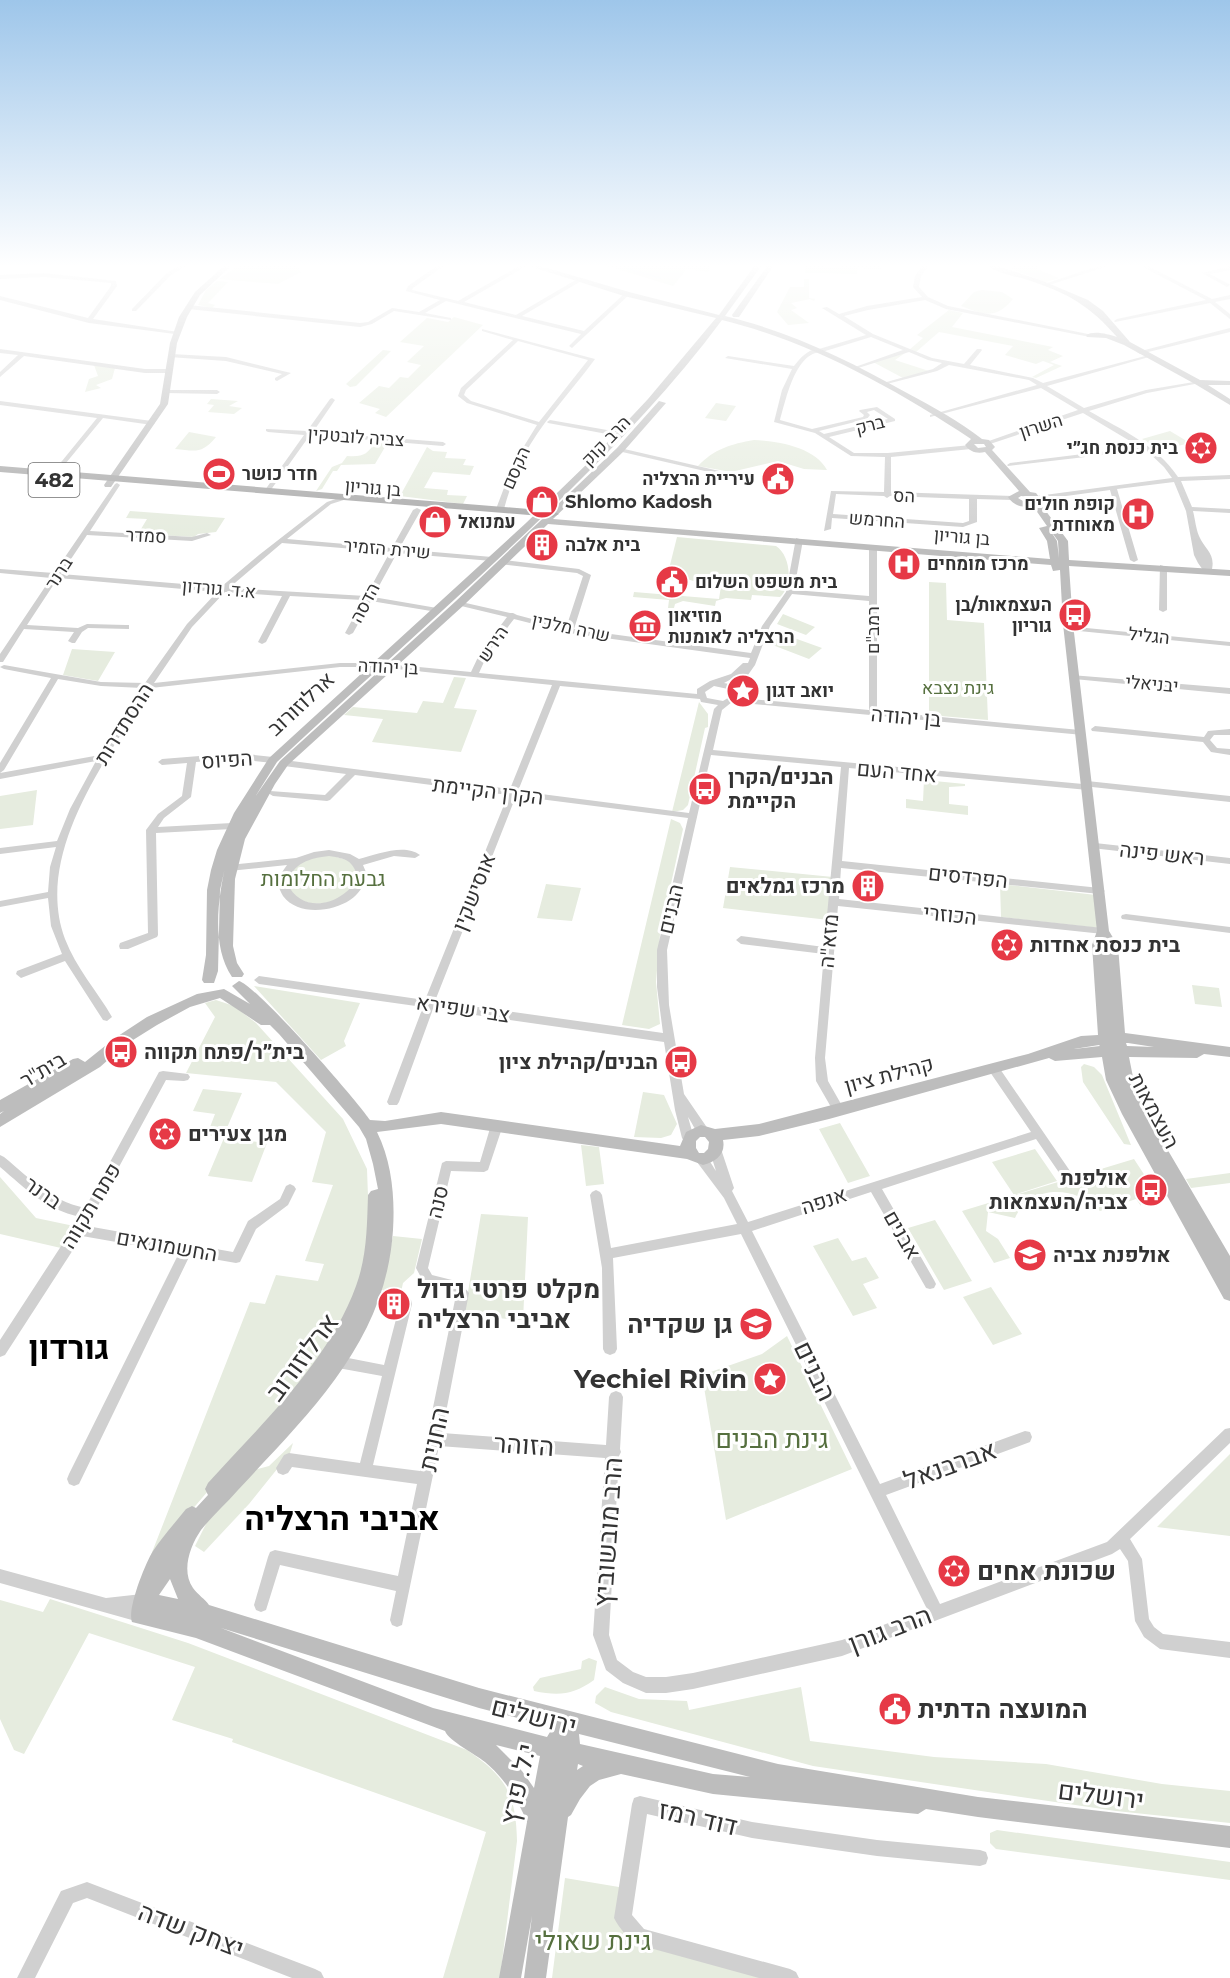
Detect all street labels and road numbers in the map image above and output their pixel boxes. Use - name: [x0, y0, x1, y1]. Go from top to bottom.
- street label: השרון: [1017, 409, 1065, 443]
- street label: הרב קוק: [577, 411, 635, 471]
- street label: ברק: [853, 411, 887, 439]
- street label: צביה לובטקין: [307, 423, 405, 451]
- street label: הקסם: [497, 443, 535, 493]
- road number: 482: [28, 463, 80, 497]
- street label: בן גוריון: [344, 475, 403, 501]
- street label: הס: [893, 485, 915, 507]
- street label: החרמש: [848, 507, 906, 533]
- street label: סמדר: [125, 524, 167, 548]
- street label: בן גוריון: [933, 524, 992, 550]
- street label: שירת הזמיר: [343, 534, 431, 564]
- street label: ברנר: [41, 552, 78, 593]
- street label: א.ד. גורדון: [181, 575, 257, 603]
- street label: הדסה: [345, 579, 385, 627]
- street label: רמב"ם: [862, 606, 884, 654]
- street label: שרה מלכין: [530, 609, 612, 647]
- street label: הירש: [473, 622, 513, 666]
- street label: הגליל: [1127, 623, 1171, 649]
- street label: בן יהודה: [357, 654, 419, 680]
- street label: ארלוזורוב: [262, 667, 339, 741]
- street label: יבניאלי: [1125, 671, 1179, 697]
- street label: ההסתדרות: [89, 678, 158, 769]
- street label: בן יהודה: [870, 701, 942, 732]
- street label: הפיוס: [200, 745, 253, 774]
- street label: אחד העם: [856, 756, 938, 787]
- street label: הקרן הקיימת: [431, 771, 545, 810]
- street label: ראש פינה: [1118, 837, 1206, 870]
- street label: אוסישקין: [447, 849, 500, 934]
- street label: הפרדסים: [927, 860, 1009, 893]
- street label: הבנים: [653, 881, 688, 936]
- street label: הכוזרי: [922, 899, 978, 930]
- street label: מזא"ה: [814, 913, 843, 969]
- street label: צבי שפירא: [415, 990, 512, 1027]
- street label: בית"ר: [15, 1046, 70, 1093]
- street label: קהילת ציון: [842, 1051, 936, 1098]
- street label: העצמאות: [1124, 1069, 1185, 1153]
- street label: פתח תקווה: [55, 1158, 126, 1253]
- street label: ברנר: [20, 1171, 67, 1214]
- street label: אנפה: [798, 1181, 850, 1220]
- street label: סנה: [422, 1183, 453, 1221]
- street label: אבנים: [879, 1206, 926, 1263]
- street label: החשמונאים: [115, 1224, 220, 1267]
- street label: ארלוזורוב: [259, 1307, 345, 1407]
- street label: הבנים: [787, 1336, 843, 1406]
- street label: החנית: [412, 1404, 456, 1474]
- street label: הזוהר: [493, 1427, 555, 1463]
- street label: אברבנאל: [899, 1433, 1001, 1497]
- street label: הרב מובשוביץ: [587, 1456, 629, 1608]
- street label: הרב גורן: [844, 1599, 936, 1659]
- street label: ירושלים: [488, 1690, 580, 1742]
- street label: י.ל. פרץ: [493, 1740, 543, 1828]
- street label: ירושלים: [1056, 1774, 1146, 1816]
- street label: דוד רמז: [655, 1793, 741, 1843]
- street label: יצחק שדה: [134, 1895, 248, 1965]

